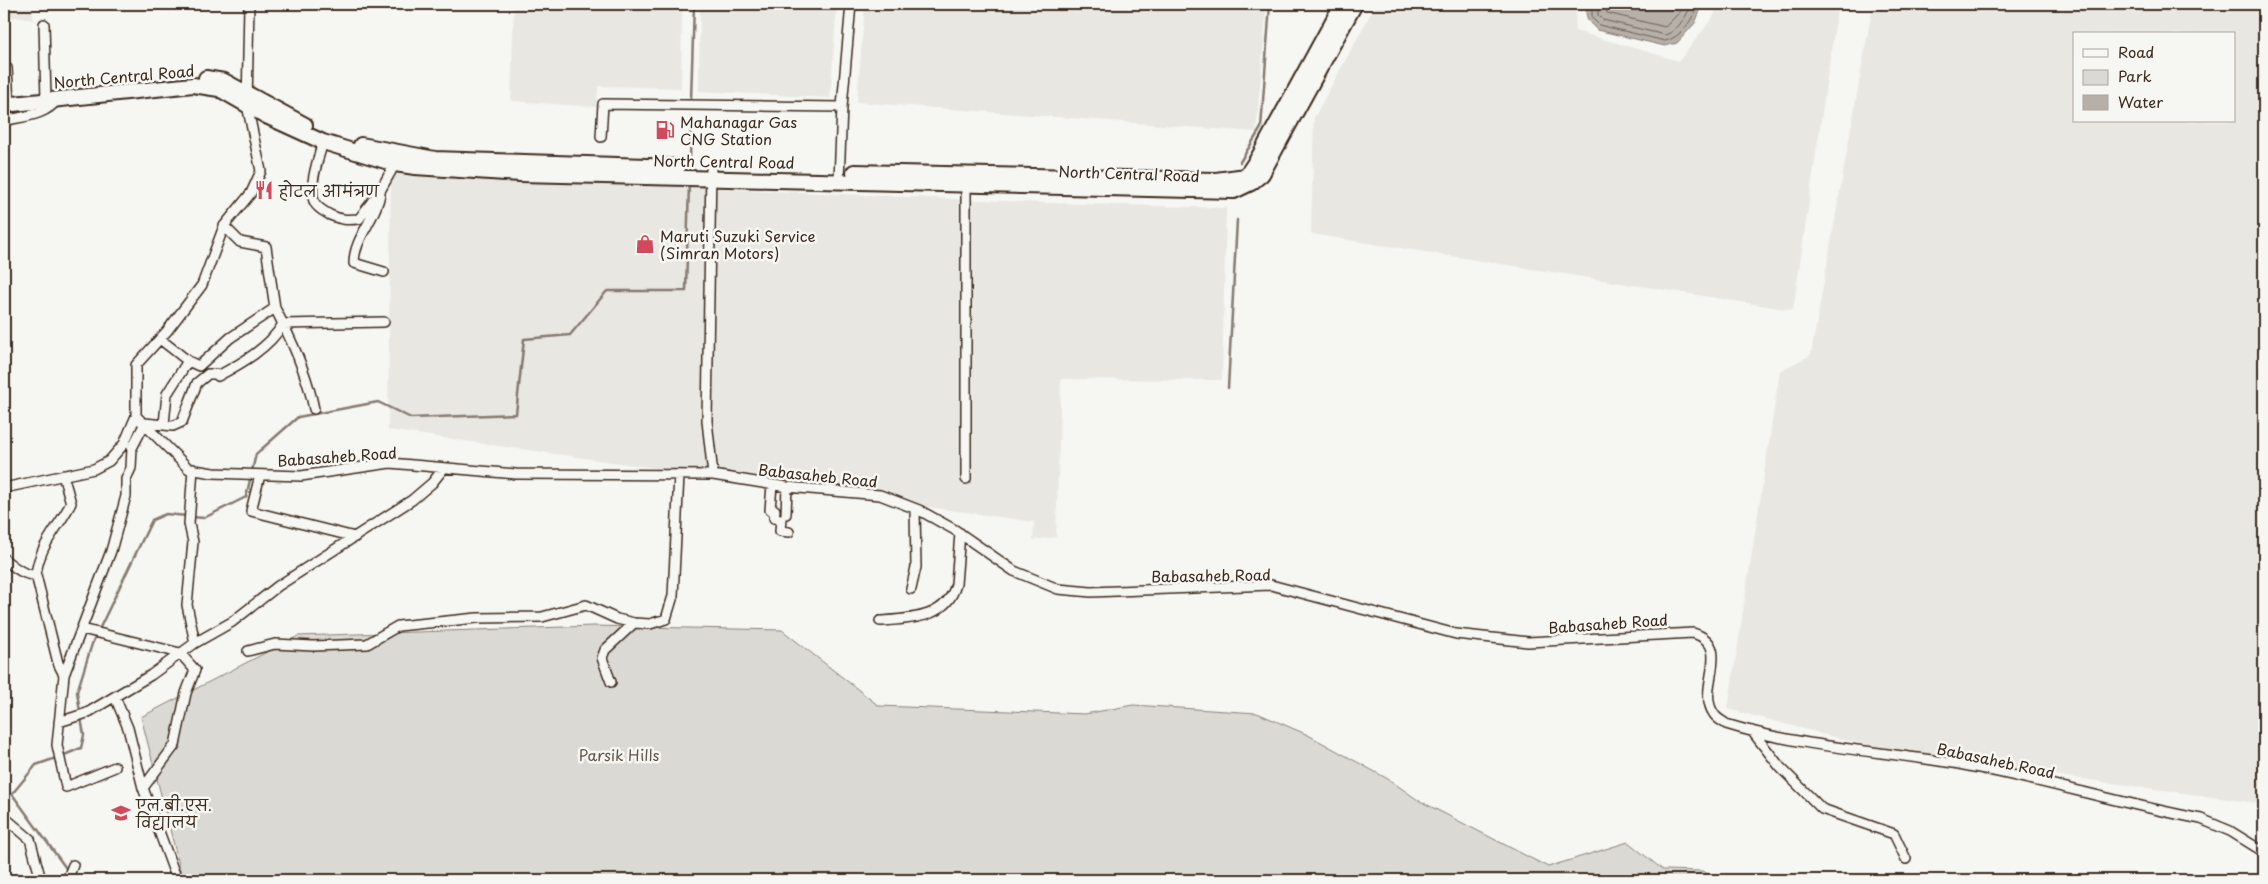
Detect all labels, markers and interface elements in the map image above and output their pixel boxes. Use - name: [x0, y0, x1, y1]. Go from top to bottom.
- legend: [2073, 32, 2236, 122]
- text: Road: [2118, 40, 2154, 63]
- street label: North Central Road: [53, 58, 195, 94]
- text: Park: [2118, 64, 2152, 87]
- text: Water: [2118, 90, 2163, 113]
- place label: Mahanagar Gas CNG Station: [680, 110, 797, 150]
- fuel station icon: Mahanagar Gas CNG Station: [654, 119, 676, 141]
- street label: North Central Road: [653, 148, 795, 174]
- street label: North Central Road: [1058, 159, 1200, 187]
- restaurant icon: होटल आमंत्रण: [253, 179, 275, 201]
- place label: होटल आमंत्रण: [278, 179, 380, 202]
- place label: Maruti Suzuki Service (Simran Motors): [660, 224, 816, 264]
- shop icon: Maruti Suzuki Service (Simran Motors): [634, 233, 656, 255]
- street label: Babasaheb Road: [276, 440, 398, 472]
- street label: Babasaheb Road: [757, 457, 879, 493]
- street label: Babasaheb Road: [1151, 562, 1271, 588]
- street label: Babasaheb Road: [1547, 607, 1669, 639]
- street label: Babasaheb Road: [1935, 736, 2057, 784]
- park label: Parsik Hills: [579, 743, 660, 766]
- place label: एल.बी.एस. विद्यालय: [135, 793, 212, 833]
- school or university icon: एल.बी.एस. विद्यालय: [110, 802, 132, 824]

